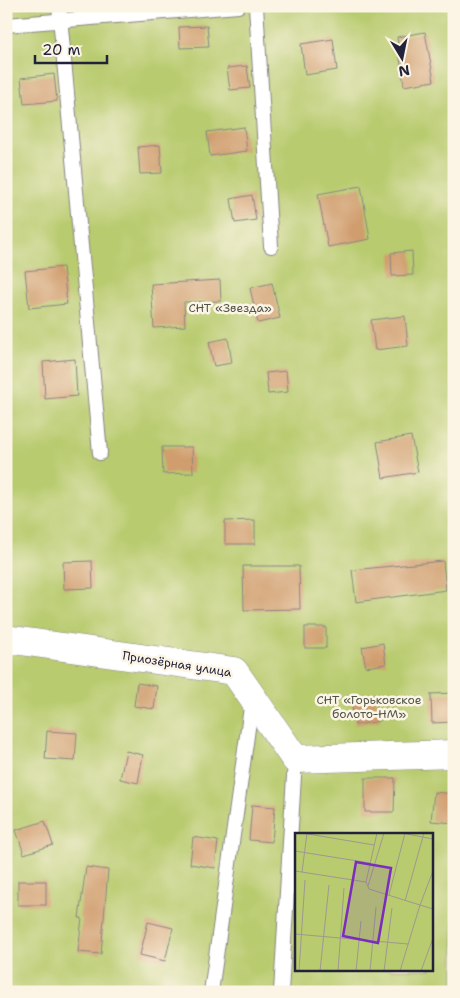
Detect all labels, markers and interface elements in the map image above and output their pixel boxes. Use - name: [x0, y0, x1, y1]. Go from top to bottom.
- scale bar: [35, 32, 108, 64]
- north arrow: [378, 32, 428, 82]
- text: 20 m: [42, 40, 81, 60]
- text: N: [397, 61, 411, 81]
- park label: СНТ «Звезда»: [188, 300, 272, 316]
- street label: Приозёрная улица: [121, 647, 233, 681]
- park label: СНТ «Горьковское болото-НМ»: [317, 692, 422, 722]
- inset map: [295, 833, 432, 970]

